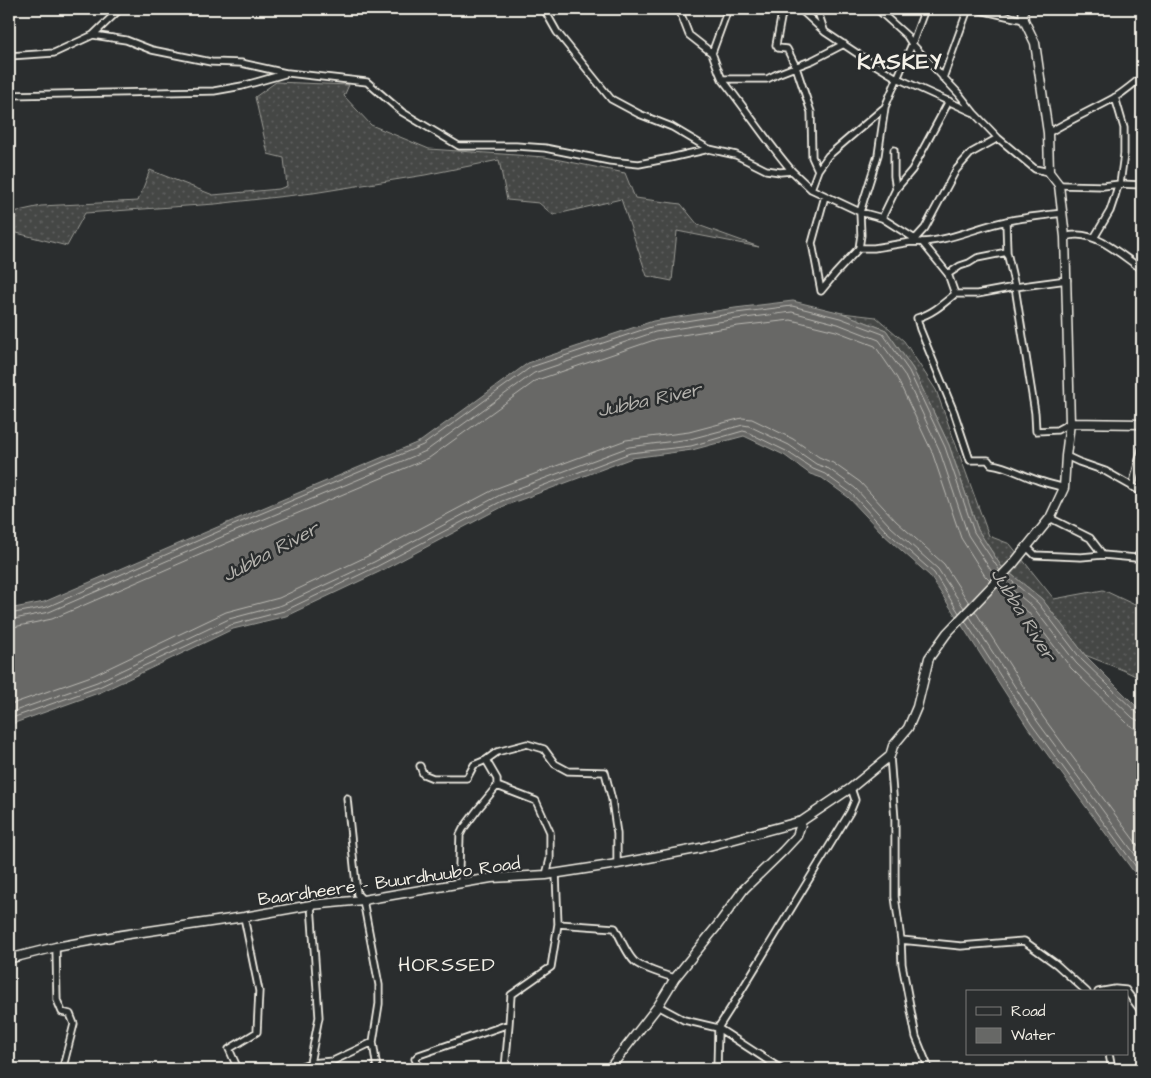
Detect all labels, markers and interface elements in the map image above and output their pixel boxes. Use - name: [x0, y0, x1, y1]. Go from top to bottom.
- district label: KASKEY: [857, 47, 943, 78]
- water label: Jubba River: [595, 376, 706, 425]
- water label: Jubba River: [218, 514, 326, 589]
- water label: Jubba River: [983, 563, 1063, 669]
- street label: Baardheere - Buurdhuubo Road: [256, 851, 522, 912]
- district label: HORSSED: [398, 951, 496, 979]
- legend: [966, 990, 1128, 1056]
- text: Road: [1011, 1001, 1046, 1022]
- text: Water: [1011, 1025, 1055, 1046]

